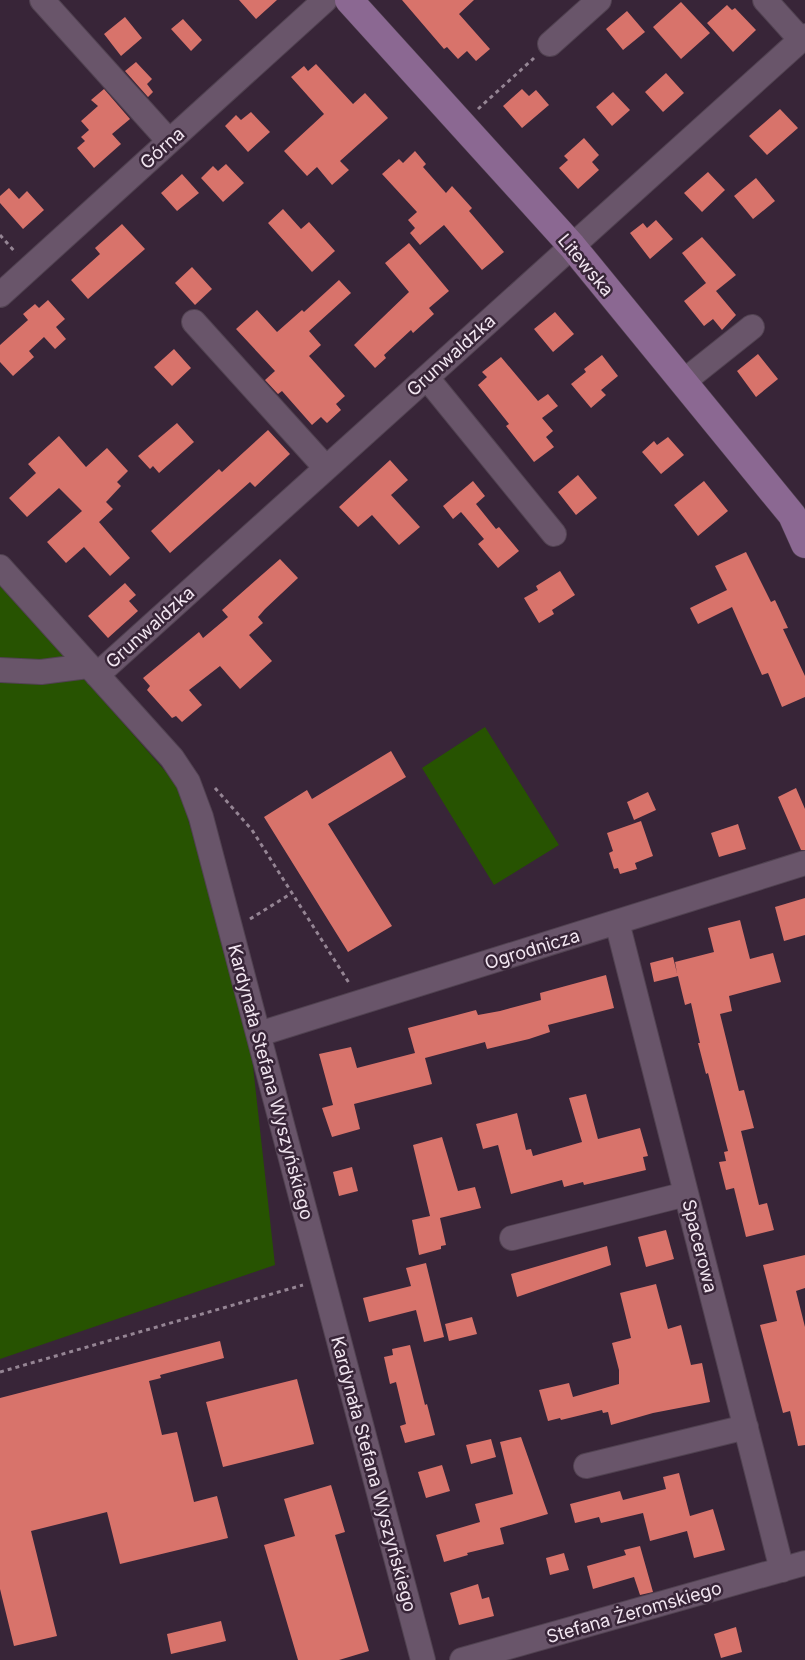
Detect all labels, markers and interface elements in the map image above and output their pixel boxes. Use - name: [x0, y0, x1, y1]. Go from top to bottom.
- street label: Górna: [136, 123, 188, 173]
- street label: Litewska: [554, 230, 618, 300]
- street label: Grunwaldzka: [402, 310, 500, 400]
- street label: Grunwaldzka: [101, 582, 199, 672]
- street label: Ogrodnicza: [482, 925, 582, 973]
- street label: Kardynała Stefana Wyszyńskiego: [224, 942, 318, 1222]
- street label: Spacerowa: [678, 1197, 722, 1295]
- street label: Kardynała Stefana Wyszyńskiego: [327, 1334, 421, 1614]
- street label: Stefana Żeromskiego: [544, 1576, 724, 1647]

